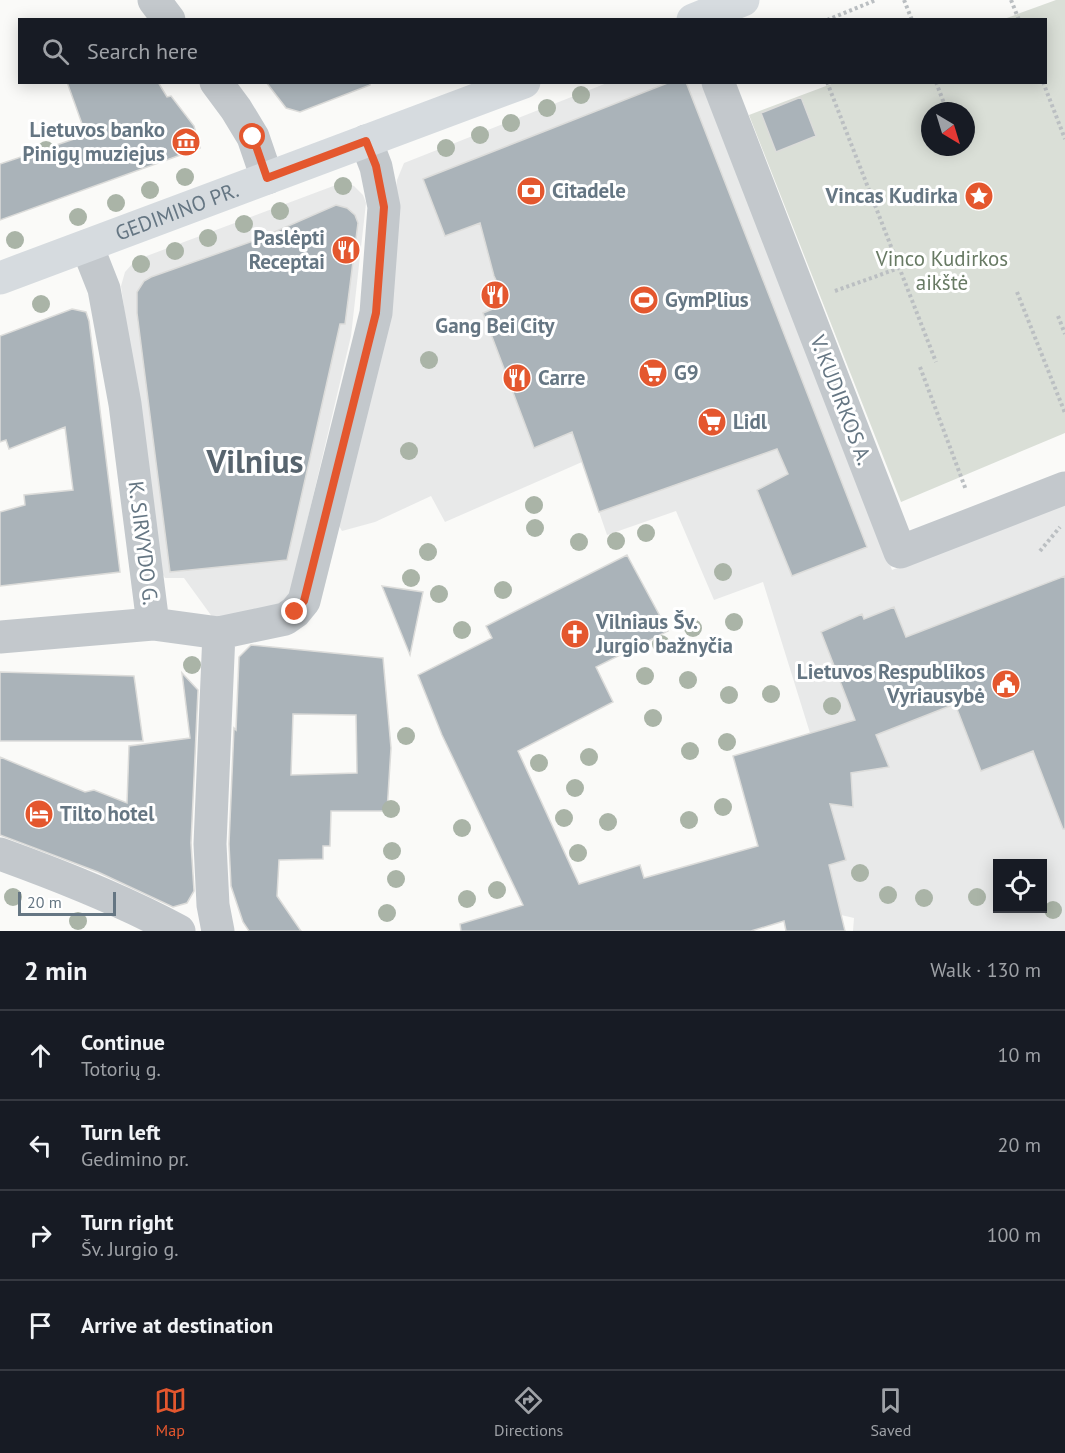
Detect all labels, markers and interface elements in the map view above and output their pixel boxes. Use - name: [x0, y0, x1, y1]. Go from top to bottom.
- search box: [18, 18, 1047, 84]
- icon: search: [39, 35, 72, 68]
- text: Search here: [87, 37, 198, 65]
- north arrow: [921, 102, 975, 156]
- place label: Lietuvos banko Pinigų muziejus: [22, 116, 165, 167]
- route start: [239, 123, 265, 149]
- museum icon: Lietuvos banko Pinigų muziejus: [170, 126, 202, 158]
- bank icon: Citadele: [515, 175, 547, 207]
- street label: GEDIMINO PR.: [111, 176, 242, 247]
- place label: Citadele: [552, 177, 626, 204]
- place icon: Vincas Kudirka: [963, 180, 995, 212]
- place label: Vincas Kudirka: [825, 182, 958, 209]
- place label: Paslėpti Receptai: [249, 224, 325, 275]
- restaurant icon: Paslėpti Receptai: [330, 234, 362, 266]
- park label: Vinco Kudirkos aikštė: [875, 245, 1008, 296]
- restaurant icon: Gang Bei City: [479, 279, 511, 311]
- sports icon: GymPlius: [628, 284, 660, 316]
- place label: GymPlius: [665, 286, 749, 313]
- place label: Gang Bei City: [435, 312, 556, 339]
- street label: V. KUDIRKOS A.: [804, 330, 879, 469]
- supermarket icon: G9: [637, 357, 669, 389]
- place label: G9: [674, 359, 699, 386]
- restaurant icon: Carre: [501, 362, 533, 394]
- place label: Carre: [538, 364, 585, 391]
- supermarket icon: Lidl: [696, 406, 728, 438]
- place label: Lidl: [733, 408, 768, 435]
- district label: Vilnius: [206, 439, 304, 482]
- street label: K. SIRVYDO G.: [122, 479, 164, 606]
- route end: [281, 598, 307, 624]
- place label: Vilniaus Šv. Jurgio bažnyčia: [595, 608, 733, 659]
- church icon: Vilniaus Šv. Jurgio bažnyčia: [559, 618, 591, 650]
- place label: Lietuvos Respublikos Vyriausybė: [797, 658, 985, 709]
- public building icon: Lietuvos Respublikos Vyriausybė: [990, 668, 1022, 700]
- hotel icon: Tilto hotel: [23, 798, 55, 830]
- place label: Tilto hotel: [60, 800, 155, 827]
- map controls: [993, 859, 1047, 913]
- button: locate: [993, 859, 1047, 913]
- scale bar: [18, 889, 116, 916]
- text: 20 m: [27, 892, 62, 912]
- text: 2 min: [24, 954, 87, 987]
- text: Walk · 130 m: [930, 957, 1041, 983]
- text: Continue: [81, 1028, 165, 1056]
- icon: ahead: [24, 1039, 57, 1072]
- text: 10 m: [998, 1042, 1041, 1068]
- text: Totorių g.: [81, 1056, 161, 1082]
- text: Turn left: [81, 1118, 161, 1146]
- icon: left: [24, 1129, 57, 1162]
- text: 20 m: [998, 1132, 1041, 1158]
- text: Gedimino pr.: [81, 1146, 189, 1172]
- text: Turn right: [81, 1208, 173, 1236]
- icon: right: [24, 1219, 57, 1252]
- text: 100 m: [987, 1222, 1041, 1248]
- text: Šv. Jurgio g.: [81, 1236, 178, 1262]
- icon: arrive: [24, 1309, 57, 1342]
- text: Arrive at destination: [81, 1311, 273, 1339]
- tab: Map: [154, 1384, 187, 1440]
- tab: Directions: [494, 1384, 563, 1440]
- tab: Saved: [871, 1384, 911, 1440]

